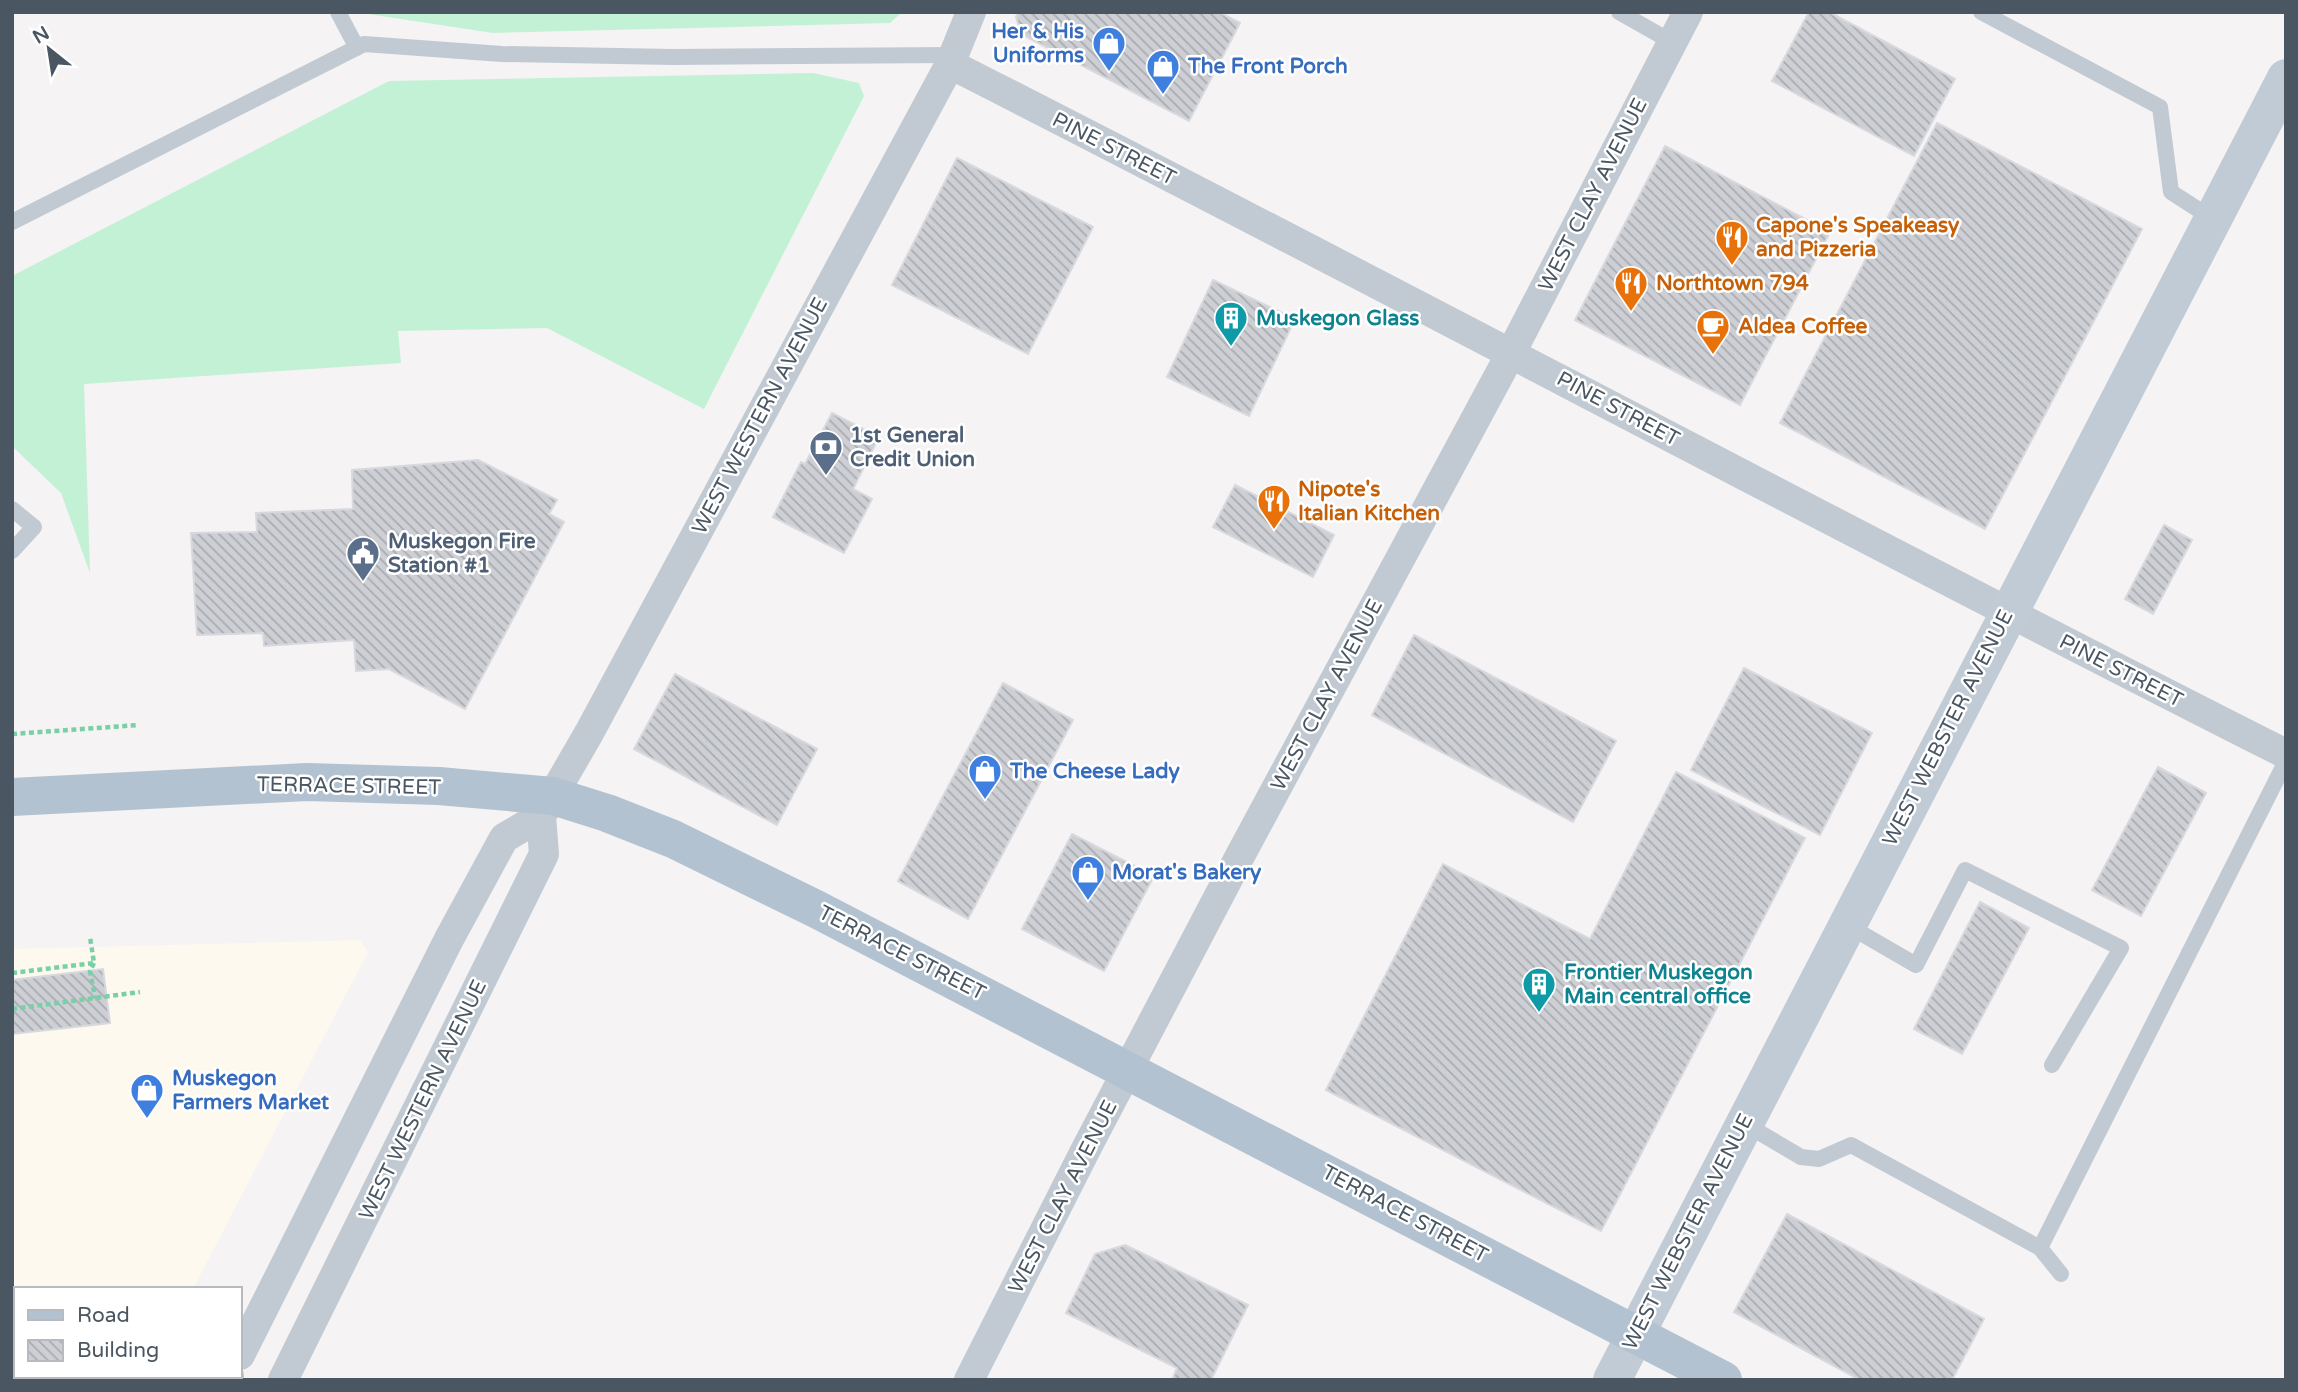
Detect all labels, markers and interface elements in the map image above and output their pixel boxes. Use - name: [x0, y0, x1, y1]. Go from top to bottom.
- north arrow: [14, 14, 84, 84]
- place label: Her & His Uniforms: [991, 19, 1084, 68]
- text: N: [29, 22, 53, 48]
- shop icon: Her & His Uniforms: [1090, 24, 1128, 73]
- shop icon: The Front Porch: [1144, 47, 1182, 96]
- place label: The Front Porch: [1187, 54, 1348, 79]
- street label: WEST CLAY AVENUE: [1533, 94, 1653, 296]
- street label: PINE STREET: [1048, 107, 1180, 191]
- place label: Capone's Speakeasy and Pizzeria: [1756, 213, 1960, 262]
- restaurant icon: Capone's Speakeasy and Pizzeria: [1713, 218, 1751, 267]
- restaurant icon: Northtown 794: [1612, 264, 1650, 313]
- place label: Northtown 794: [1656, 271, 1809, 296]
- street label: WEST WESTERN AVENUE: [687, 293, 833, 539]
- building icon: Muskegon Glass: [1212, 299, 1250, 348]
- place label: Muskegon Glass: [1256, 306, 1419, 331]
- cafe icon: Aldea Coffee: [1694, 307, 1732, 356]
- place label: Aldea Coffee: [1738, 314, 1868, 339]
- street label: PINE STREET: [1552, 366, 1684, 452]
- place label: 1st General Credit Union: [850, 423, 975, 472]
- bank icon: 1st General Credit Union: [807, 428, 845, 477]
- place label: Nipote's Italian Kitchen: [1298, 477, 1440, 526]
- restaurant icon: Nipote's Italian Kitchen: [1255, 482, 1293, 531]
- place label: Muskegon Fire Station #1: [388, 529, 536, 578]
- public building icon: Muskegon Fire Station #1: [344, 534, 382, 583]
- street label: WEST CLAY AVENUE: [1266, 595, 1388, 795]
- street label: WEST WEBSTER AVENUE: [1877, 606, 2019, 850]
- street label: PINE STREET: [2055, 629, 2187, 713]
- shop icon: The Cheese Lady: [966, 752, 1004, 801]
- place label: The Cheese Lady: [1009, 759, 1181, 784]
- street label: TERRACE STREET: [257, 772, 442, 800]
- shop icon: Morat's Bakery: [1069, 853, 1107, 902]
- place label: Morat's Bakery: [1112, 860, 1262, 885]
- street label: TERRACE STREET: [814, 900, 990, 1006]
- place label: Frontier Muskegon Main central office: [1564, 960, 1753, 1009]
- building icon: Frontier Muskegon Main central office: [1520, 965, 1558, 1014]
- street label: WEST WESTERN AVENUE: [354, 976, 492, 1224]
- place label: Muskegon Farmers Market: [172, 1066, 329, 1115]
- shop icon: Muskegon Farmers Market: [128, 1071, 166, 1120]
- street label: WEST CLAY AVENUE: [1003, 1096, 1123, 1298]
- street label: WEST WEBSTER AVENUE: [1617, 1110, 1759, 1354]
- street label: TERRACE STREET: [1318, 1160, 1492, 1268]
- legend: [14, 1287, 242, 1378]
- text: Road: [77, 1303, 130, 1328]
- text: Building: [77, 1338, 159, 1363]

